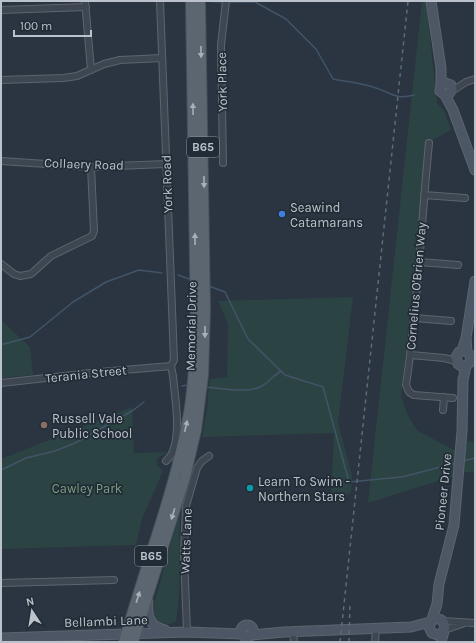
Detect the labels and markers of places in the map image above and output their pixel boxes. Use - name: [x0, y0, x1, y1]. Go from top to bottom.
- place label: Seawind Catamarans: [290, 200, 363, 230]
- marker: Seawind Catamarans: [277, 209, 287, 219]
- place label: Russell Vale Public School: [52, 411, 132, 441]
- marker: Russell Vale Public School: [39, 420, 49, 430]
- place label: Learn To Swim - Northern Stars: [258, 474, 351, 504]
- marker: Learn To Swim - Northern Stars: [245, 483, 255, 493]

